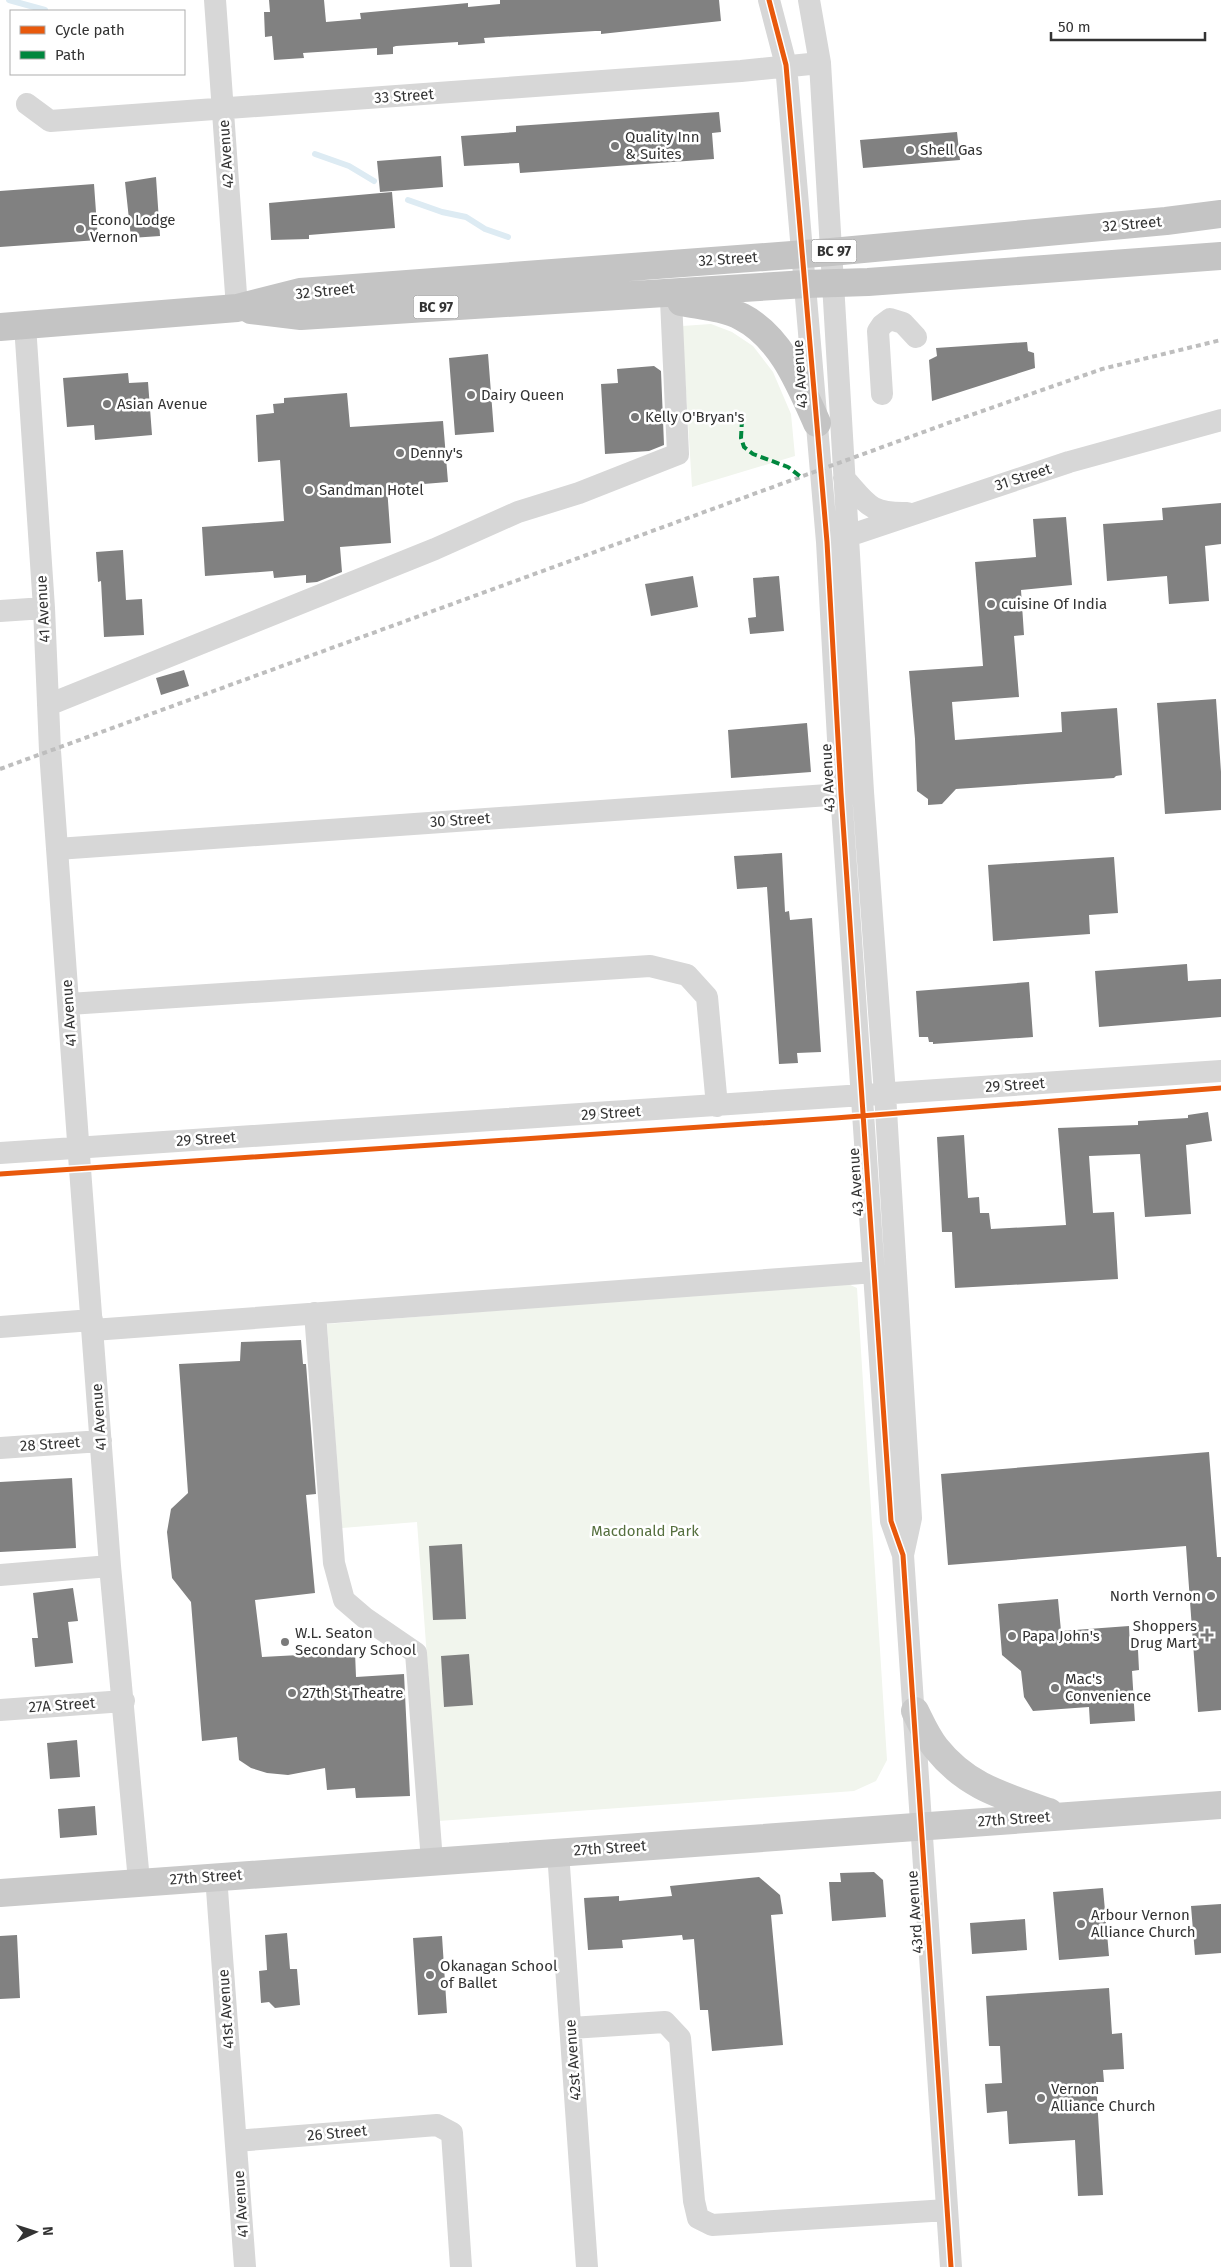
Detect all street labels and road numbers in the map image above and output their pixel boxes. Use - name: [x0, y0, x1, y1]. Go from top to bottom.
- street label: 33 Street: [374, 85, 435, 107]
- street label: 42 Avenue: [215, 119, 237, 189]
- street label: 32 Street: [1102, 212, 1163, 236]
- road number: BC 97: [812, 240, 856, 262]
- street label: 32 Street: [698, 248, 759, 270]
- street label: 32 Street: [295, 279, 356, 303]
- road number: BC 97: [414, 296, 458, 318]
- street label: 43 Avenue: [789, 339, 811, 409]
- street label: 31 Street: [993, 459, 1054, 495]
- street label: 41 Avenue: [32, 575, 54, 643]
- street label: 43 Avenue: [817, 743, 839, 813]
- street label: 30 Street: [429, 809, 491, 831]
- street label: 41 Avenue: [58, 979, 80, 1047]
- street label: 29 Street: [985, 1074, 1046, 1096]
- street label: 29 Street: [581, 1102, 642, 1124]
- street label: 29 Street: [176, 1128, 237, 1150]
- street label: 43 Avenue: [845, 1147, 867, 1217]
- street label: 41 Avenue: [88, 1383, 110, 1451]
- street label: 28 Street: [19, 1433, 81, 1455]
- street label: 27A Street: [28, 1694, 96, 1716]
- street label: 27th Street: [977, 1807, 1052, 1831]
- street label: 27th Street: [573, 1836, 648, 1860]
- street label: 27th Street: [169, 1865, 244, 1889]
- street label: 43rd Avenue: [903, 1870, 927, 1954]
- street label: 41st Avenue: [214, 1969, 238, 2049]
- street label: 42st Avenue: [561, 2019, 585, 2101]
- street label: 26 Street: [306, 2121, 368, 2145]
- street label: 41 Avenue: [230, 2170, 252, 2238]

